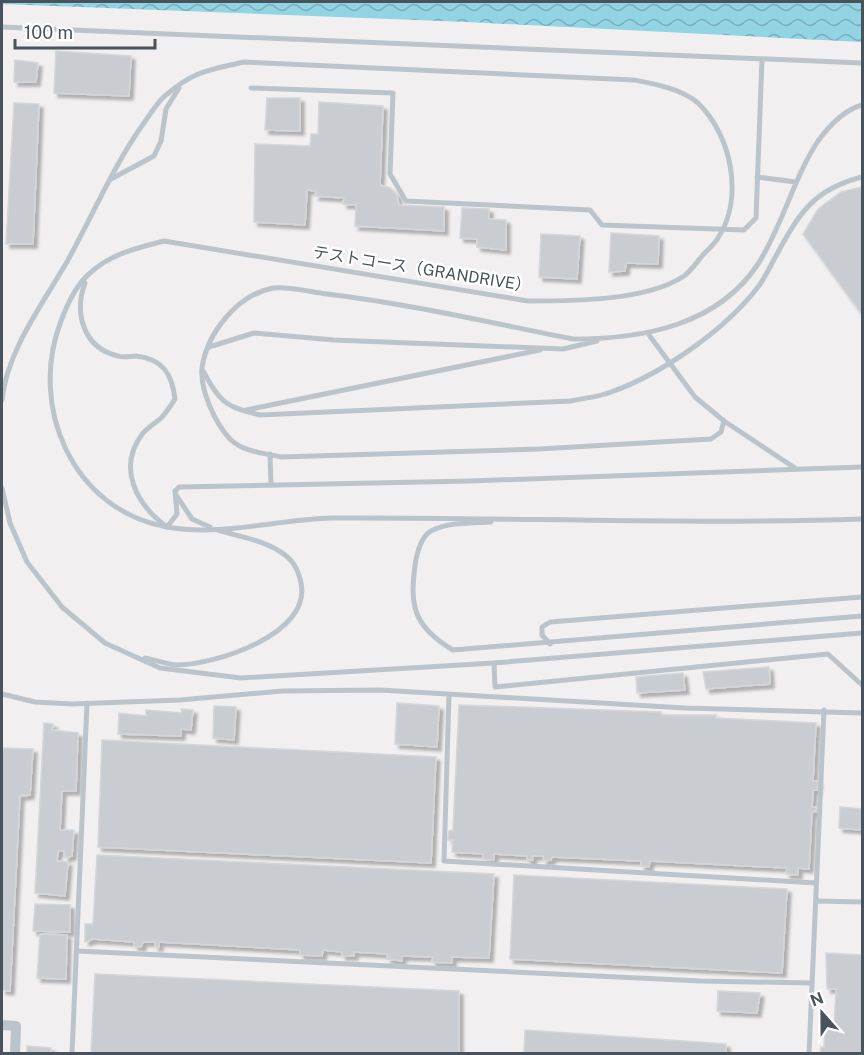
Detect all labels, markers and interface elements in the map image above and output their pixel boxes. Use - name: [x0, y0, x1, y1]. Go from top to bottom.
- scale bar: [15, 12, 154, 50]
- text: 100 m: [24, 22, 73, 43]
- street label: テストコース（GRANDRIVE）: [312, 242, 532, 296]
- north arrow: [792, 983, 852, 1043]
- text: N: [808, 988, 826, 1011]

